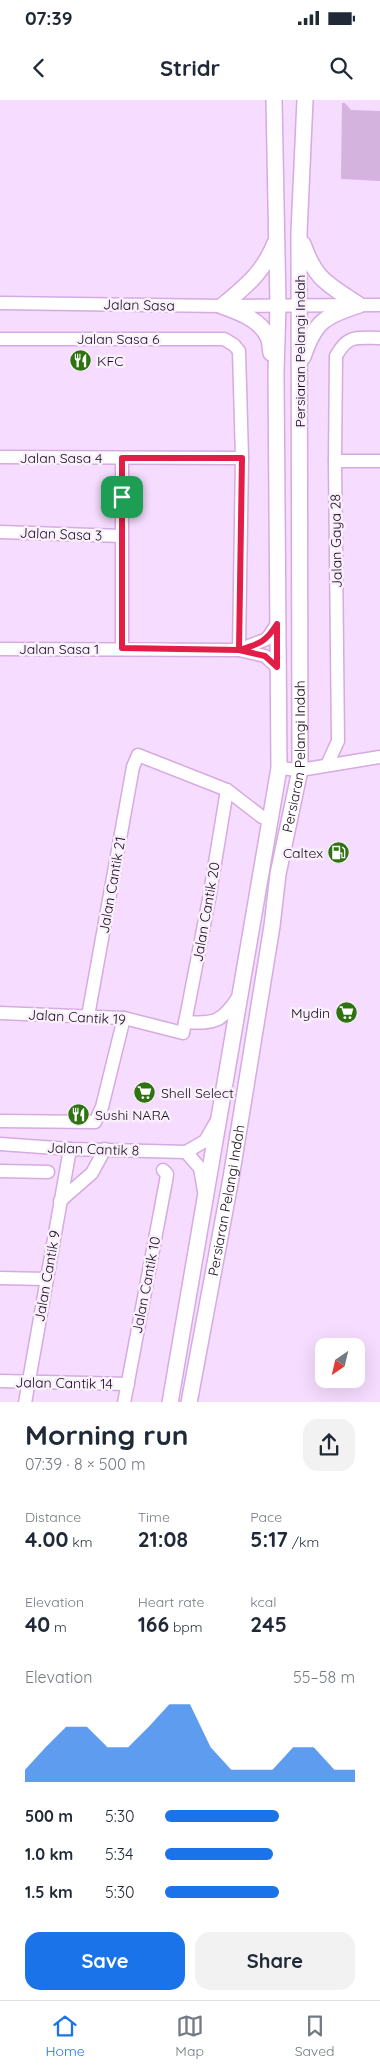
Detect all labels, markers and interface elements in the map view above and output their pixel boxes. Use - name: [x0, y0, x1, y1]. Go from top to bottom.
- text: 07:39: [25, 6, 73, 30]
- icon: back: [25, 54, 53, 82]
- text: Stridr: [160, 54, 220, 82]
- icon: search: [327, 54, 355, 82]
- street label: Persiaran Pelangi Indah: [291, 274, 309, 428]
- street label: Jalan Sasa: [103, 295, 175, 315]
- street label: Jalan Sasa 6: [77, 330, 160, 348]
- restaurant icon: KFC: [69, 349, 93, 373]
- place label: KFC: [97, 352, 123, 370]
- street label: Jalan Sasa 4: [20, 449, 102, 467]
- pin: [101, 476, 143, 518]
- icon: arrive: [108, 483, 136, 511]
- street label: Jalan Gaya 28: [326, 494, 346, 588]
- street label: Jalan Sasa 3: [19, 524, 103, 544]
- street label: Jalan Sasa 1: [19, 640, 99, 658]
- street label: Persiaran Pelangi Indah: [278, 680, 309, 834]
- street label: Jalan Cantik 21: [95, 835, 129, 935]
- fuel station icon: Caltex: [327, 841, 351, 865]
- place label: Caltex: [283, 844, 323, 862]
- street label: Jalan Cantik 20: [188, 861, 224, 963]
- supermarket icon: Mydin: [334, 1001, 358, 1025]
- place label: Mydin: [291, 1004, 330, 1022]
- street label: Jalan Cantik 19: [28, 1005, 127, 1029]
- supermarket icon: Shell Select: [133, 1081, 157, 1105]
- place label: Shell Select: [161, 1084, 234, 1102]
- restaurant icon: Sushi NARA: [67, 1103, 91, 1127]
- place label: Sushi NARA: [95, 1106, 170, 1124]
- street label: Persiaran Pelangi Indah: [204, 1123, 249, 1277]
- street label: Jalan Cantik 8: [46, 1138, 140, 1160]
- street label: Jalan Cantik 9: [30, 1229, 64, 1323]
- street label: Jalan Cantik 10: [128, 1235, 164, 1335]
- north arrow: [315, 1338, 365, 1388]
- map controls: [315, 1338, 365, 1388]
- street label: Jalan Cantik 14: [15, 1373, 113, 1393]
- text: Morning run: [25, 1417, 189, 1452]
- button: share: [303, 1419, 355, 1471]
- text: 07:39 · 8 × 500 m: [25, 1454, 146, 1474]
- text: Distance: [25, 1508, 81, 1526]
- text: Time: [138, 1508, 170, 1526]
- text: Pace: [250, 1508, 282, 1526]
- text: 4.00: [25, 1526, 68, 1552]
- text: 21:08: [138, 1526, 188, 1552]
- text: 5:17: [250, 1526, 288, 1552]
- text: km: [68, 1533, 92, 1551]
- text: /km: [288, 1533, 319, 1551]
- text: Elevation: [25, 1593, 84, 1611]
- text: Heart rate: [138, 1593, 204, 1611]
- text: kcal: [250, 1593, 276, 1611]
- text: 40: [25, 1611, 50, 1637]
- text: 166: [138, 1611, 169, 1637]
- text: 245: [250, 1611, 287, 1637]
- text: m: [50, 1618, 67, 1636]
- text: bpm: [169, 1618, 203, 1636]
- text: Elevation: [25, 1667, 92, 1687]
- text: 55–58 m: [293, 1667, 355, 1687]
- text: 500 m: [25, 1806, 73, 1826]
- text: 5:30: [105, 1806, 135, 1826]
- text: 1.0 km: [25, 1844, 73, 1864]
- text: 5:34: [105, 1844, 134, 1864]
- text: 1.5 km: [25, 1882, 73, 1902]
- text: 5:30: [105, 1882, 135, 1902]
- button: Save: [25, 1932, 185, 1990]
- button: Share: [195, 1932, 355, 1990]
- tab: Home: [45, 2012, 85, 2060]
- tab: Map: [175, 2012, 204, 2060]
- tab: Saved: [295, 2012, 335, 2060]

